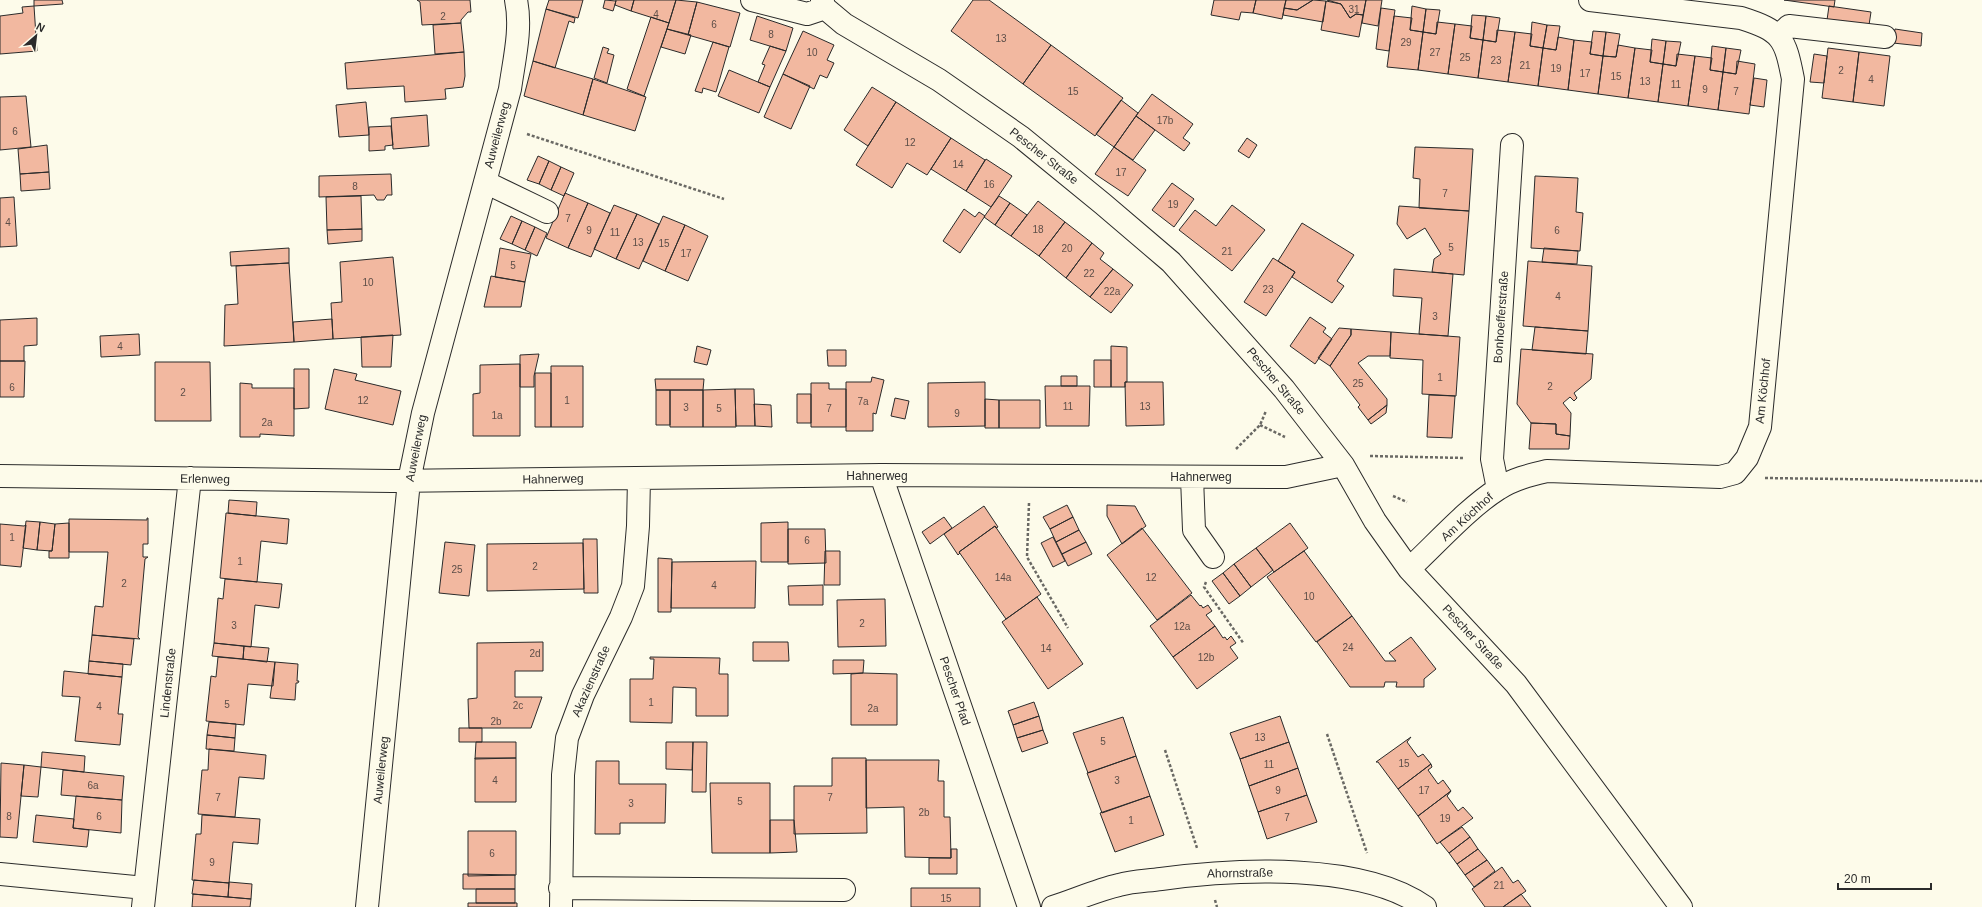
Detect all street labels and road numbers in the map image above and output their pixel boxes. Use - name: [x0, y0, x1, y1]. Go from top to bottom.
- street label: Auweilerweg: [481, 100, 513, 170]
- street label: Pescher Straße: [1007, 125, 1081, 187]
- street label: Bonhoefferstraße: [1491, 270, 1511, 364]
- street label: Pescher Straße: [1244, 345, 1308, 418]
- street label: Am Köchhof: [1753, 357, 1773, 424]
- street label: Auweilerweg: [403, 413, 429, 483]
- street label: Hahnerweg: [846, 469, 908, 483]
- street label: Hahnerweg: [1170, 470, 1232, 484]
- street label: Hahnerweg: [522, 471, 584, 487]
- street label: Erlenweg: [180, 472, 230, 486]
- street label: Am Köchhof: [1438, 489, 1496, 544]
- street label: Pescher Straße: [1439, 602, 1507, 672]
- street label: Akazienstraße: [569, 643, 613, 719]
- street label: Lindenstraße: [157, 647, 179, 719]
- street label: Pescher Pfad: [937, 655, 973, 727]
- street label: Auweilerweg: [370, 735, 392, 805]
- street label: Ahornstraße: [1207, 865, 1273, 881]

